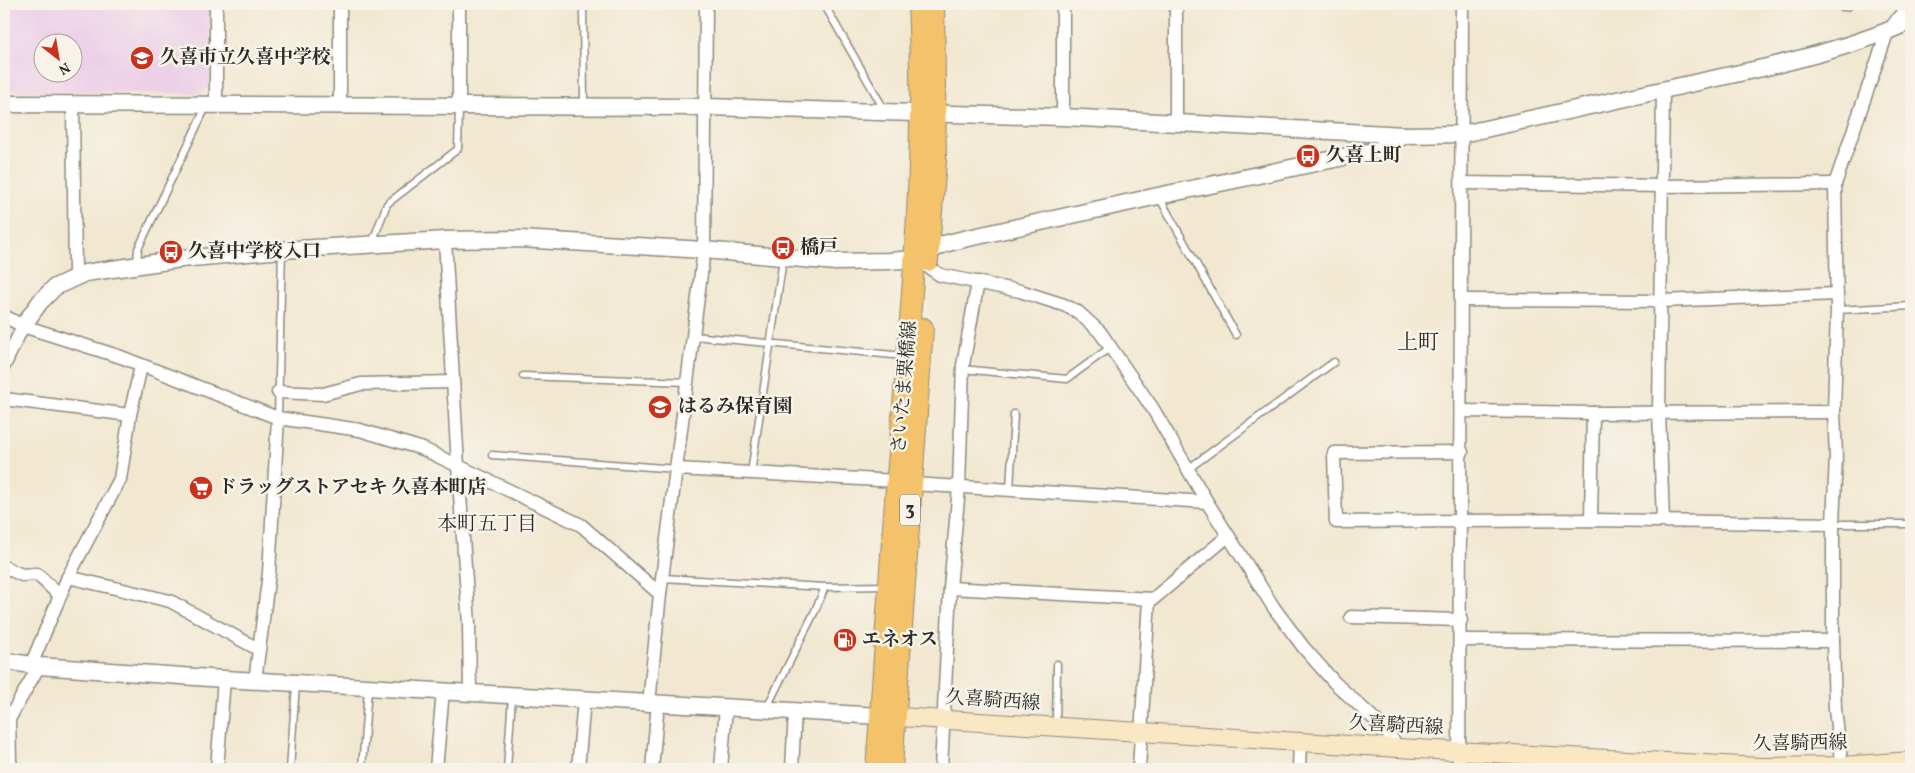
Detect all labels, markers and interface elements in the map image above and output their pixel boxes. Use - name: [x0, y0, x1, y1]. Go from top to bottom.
- north arrow: [32, 32, 82, 82]
- school or university icon: 久喜市立久喜中学校: [129, 45, 155, 71]
- place label: 久喜市立久喜中学校: [160, 45, 331, 71]
- text: N: [55, 57, 73, 79]
- bus stop icon: 久喜上町: [1295, 143, 1321, 169]
- place label: 久喜上町: [1326, 143, 1402, 169]
- bus stop icon: 橋戸: [770, 235, 796, 261]
- place label: 橋戸: [800, 235, 838, 261]
- bus stop icon: 久喜中学校入口: [158, 239, 184, 265]
- place label: 久喜中学校入口: [188, 239, 321, 265]
- street label: さいたま栗橋線: [886, 320, 924, 454]
- district label: 上町: [1397, 329, 1439, 358]
- school or university icon: はるみ保育園: [647, 394, 673, 420]
- place label: はるみ保育園: [678, 394, 792, 420]
- supermarket icon: ドラッグストアセキ 久喜本町店: [188, 475, 214, 501]
- place label: ドラッグストアセキ 久喜本町店: [218, 475, 486, 501]
- road number: 3: [900, 494, 920, 526]
- district label: 本町五丁目: [437, 511, 537, 539]
- fuel station icon: エネオス: [832, 627, 858, 653]
- place label: エネオス: [862, 627, 938, 653]
- street label: 久喜騎西線: [945, 685, 1041, 717]
- street label: 久喜騎西線: [1348, 711, 1444, 741]
- street label: 久喜騎西線: [1752, 730, 1848, 758]

